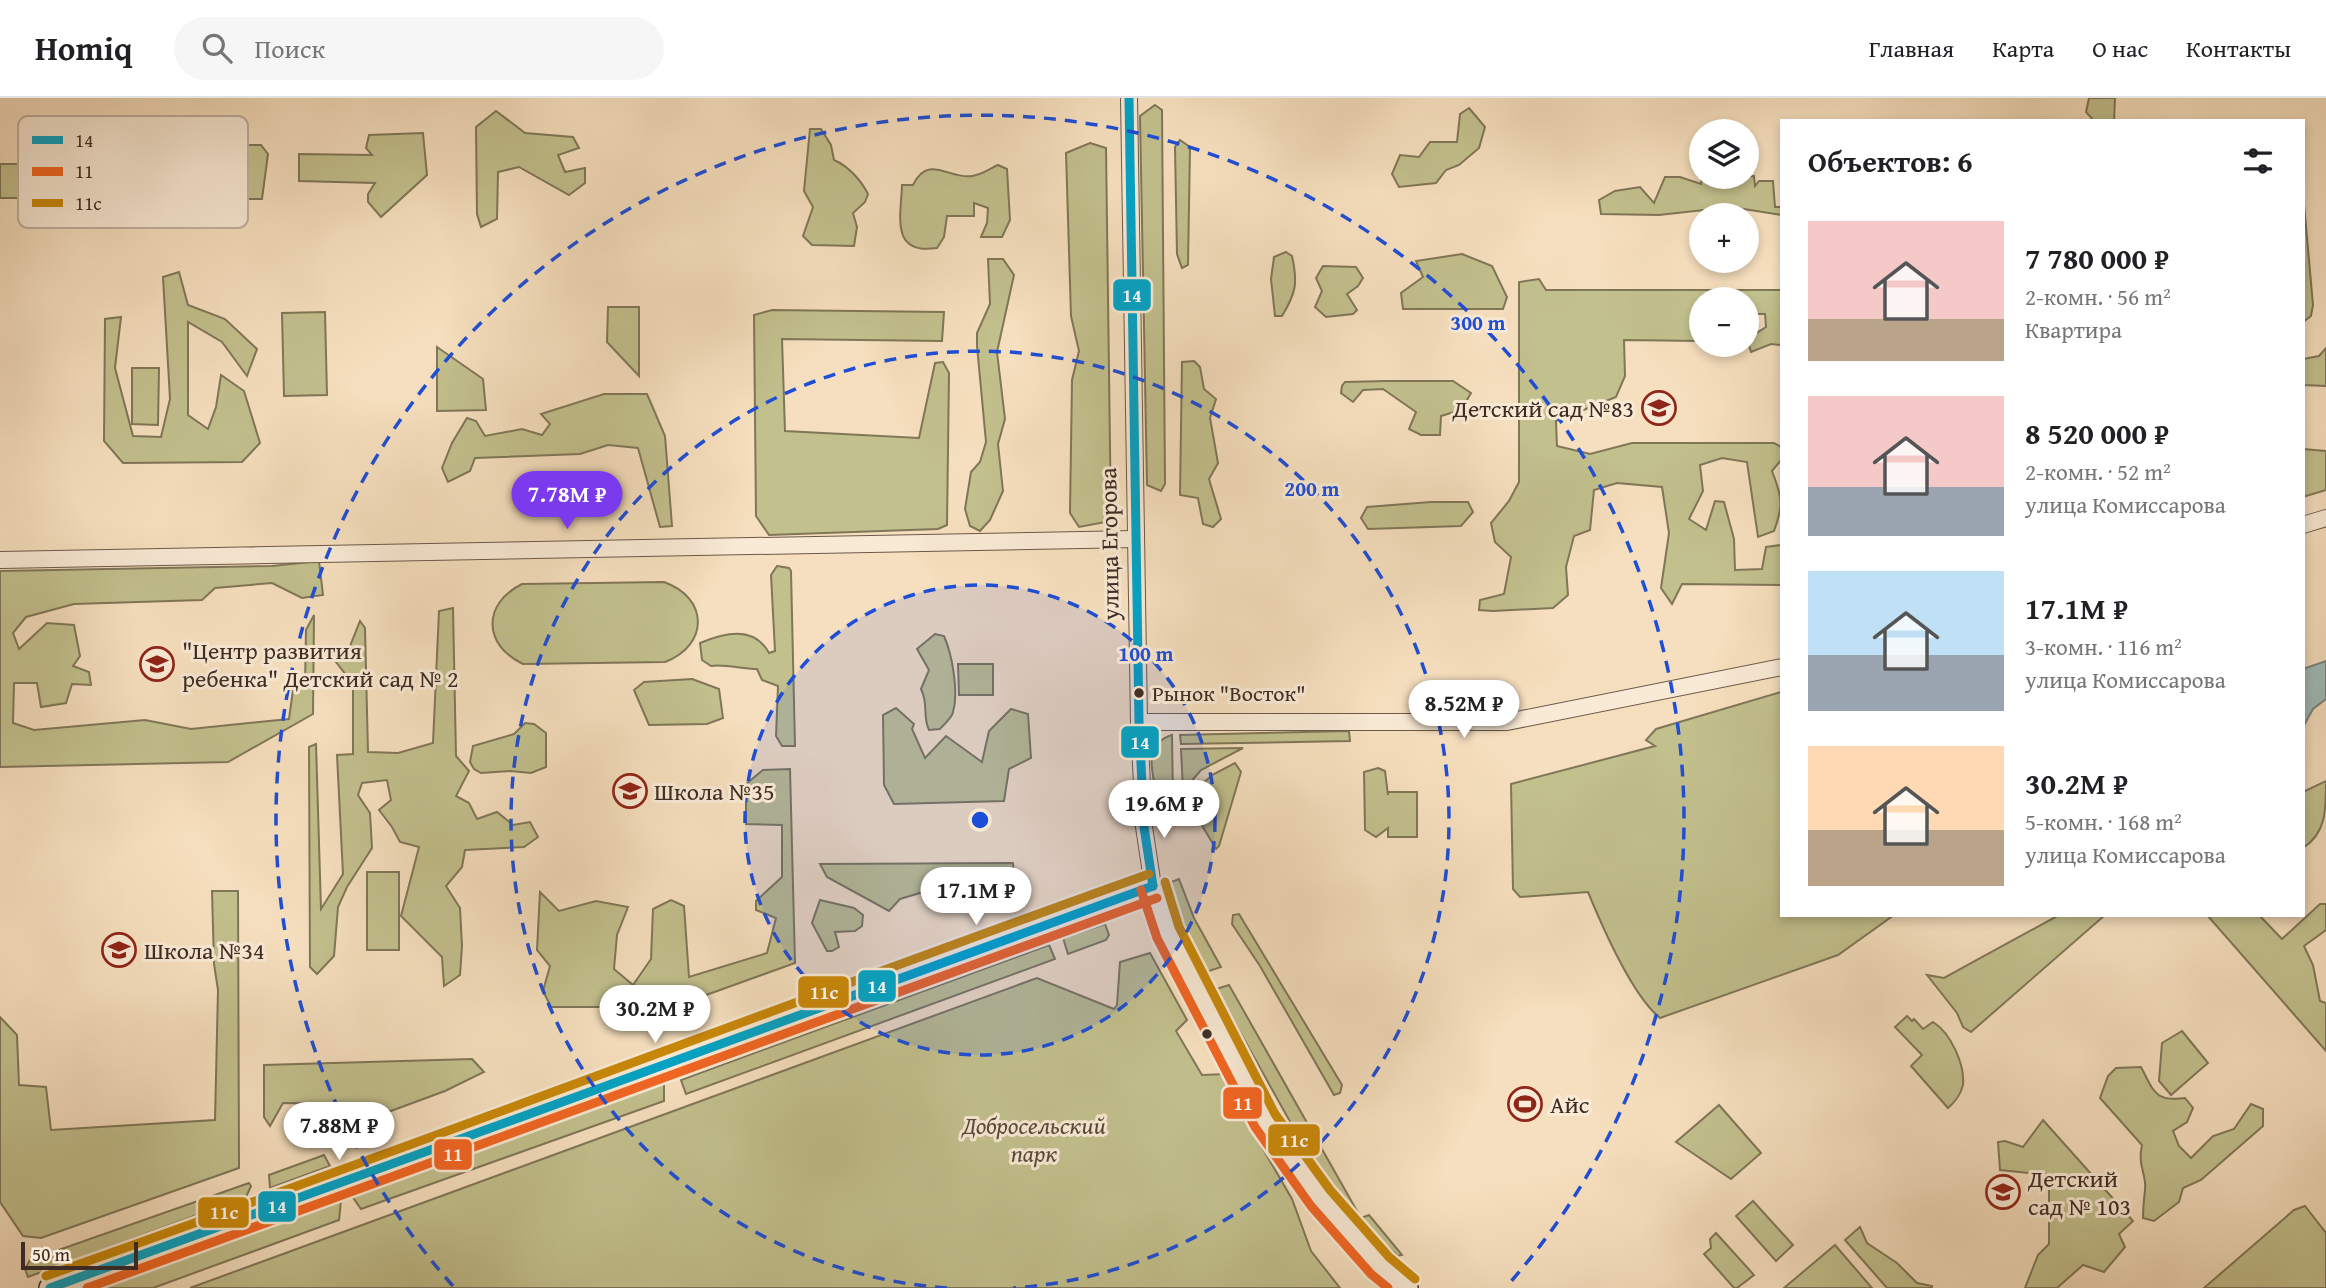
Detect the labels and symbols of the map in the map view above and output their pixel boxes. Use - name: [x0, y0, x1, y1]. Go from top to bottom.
- legend: [18, 116, 248, 228]
- text: 14: [75, 126, 93, 154]
- text: 11: [75, 157, 93, 185]
- text: 11с: [75, 189, 102, 217]
- line badge: 14: [1112, 278, 1152, 312]
- text: 14: [1122, 281, 1142, 309]
- text: 300 m: [1450, 307, 1506, 338]
- school or university icon: Детский сад №83: [1640, 389, 1678, 427]
- place label: Детский сад №83: [1452, 391, 1634, 426]
- street label: улица Егорова: [1090, 467, 1128, 622]
- pin: 7.78M ₽: [502, 472, 632, 531]
- text: 200 m: [1284, 473, 1340, 504]
- place label: "Центр развития ребенка" Детский сад № 2: [182, 633, 459, 696]
- text: 100 m: [1118, 638, 1174, 669]
- school or university icon: "Центр развития ребенка" Детский сад № 2: [138, 645, 176, 683]
- place label: Рынок "Восток": [1152, 677, 1306, 709]
- pin: 8.52M ₽: [1399, 680, 1529, 740]
- marker: Рынок "Восток": [1132, 686, 1146, 700]
- line badge: 14: [1120, 725, 1160, 759]
- text: 14: [1130, 728, 1150, 756]
- school or university icon: Школа №35: [611, 772, 649, 810]
- place label: Школа №35: [654, 774, 775, 809]
- pin: 19.6M ₽: [1099, 780, 1229, 840]
- centre of rings: [968, 808, 992, 832]
- pin: 17.1M ₽: [911, 868, 1041, 927]
- school or university icon: Школа №34: [100, 931, 138, 969]
- place label: Школа №34: [144, 933, 265, 968]
- line badge: 14: [857, 969, 897, 1003]
- text: 14: [867, 972, 887, 1000]
- line badge: 11с: [797, 975, 850, 1009]
- text: 11с: [810, 978, 838, 1006]
- pin: 30.2M ₽: [590, 986, 720, 1045]
- unlabelled marker: [1200, 1027, 1214, 1041]
- sports icon: Айс: [1506, 1085, 1544, 1123]
- line badge: 11: [1222, 1086, 1263, 1120]
- place label: Айс: [1550, 1087, 1590, 1122]
- text: 11: [1233, 1089, 1253, 1117]
- pin: 7.88M ₽: [274, 1102, 404, 1162]
- park label: Добросельский парк: [960, 1108, 1106, 1171]
- line badge: 11с: [1267, 1123, 1321, 1157]
- text: 11с: [1280, 1126, 1308, 1154]
- line badge: 11: [433, 1138, 473, 1171]
- text: 11: [443, 1140, 463, 1168]
- place label: Детский сад № 103: [2027, 1161, 2131, 1224]
- school or university icon: Детский сад № 103: [1984, 1173, 2022, 1211]
- line badge: 14: [257, 1190, 297, 1223]
- text: 14: [267, 1192, 287, 1220]
- line badge: 11с: [197, 1196, 250, 1229]
- text: 11с: [210, 1198, 238, 1226]
- scale bar: [21, 1239, 138, 1271]

